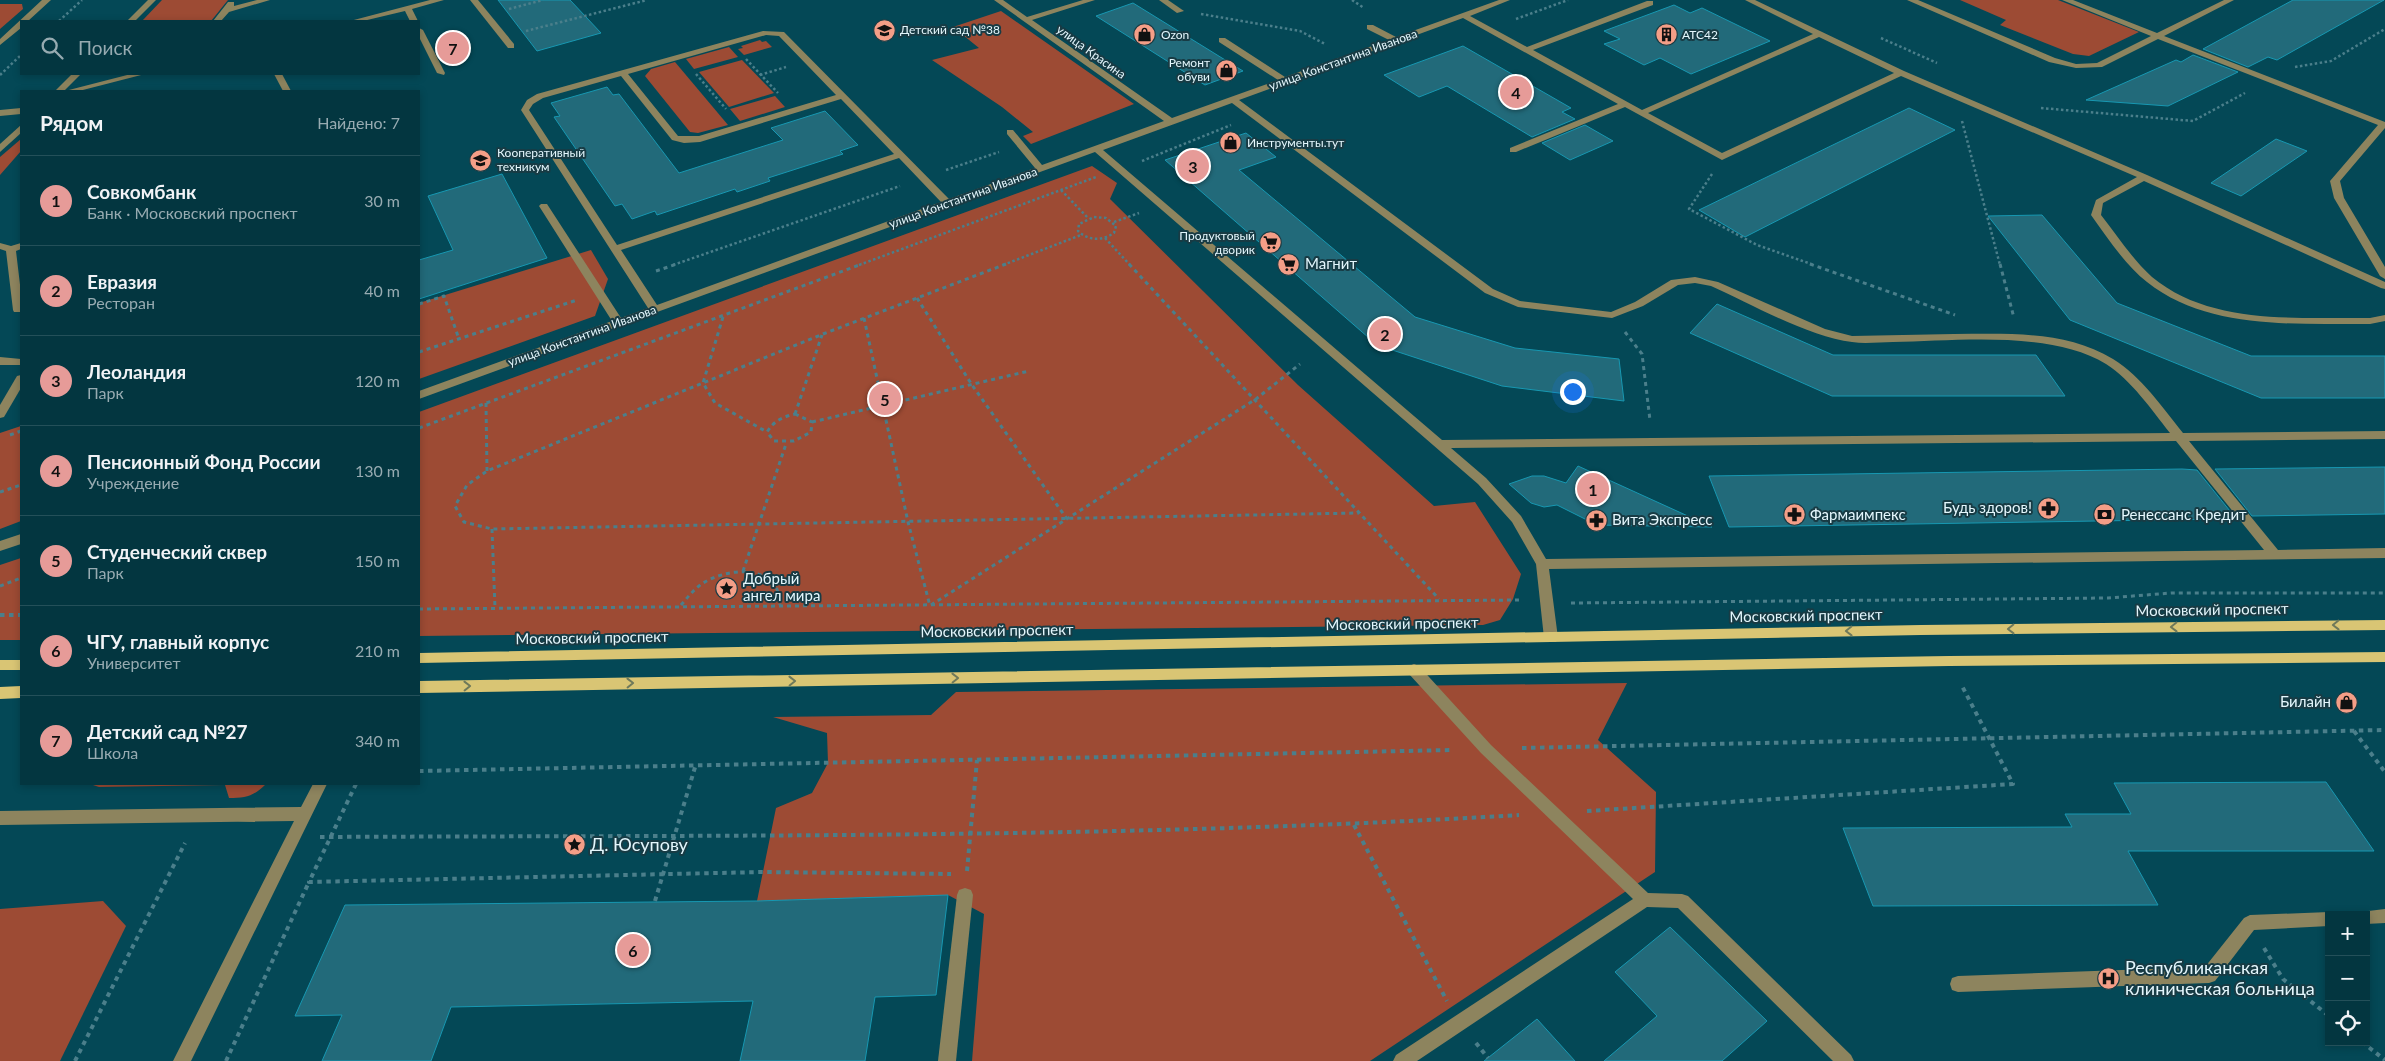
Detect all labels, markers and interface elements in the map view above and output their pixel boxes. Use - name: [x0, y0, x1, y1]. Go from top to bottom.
- school or university icon: Детский сад №38: [872, 18, 896, 42]
- search box: [20, 20, 420, 75]
- street label: улица Красина: [1054, 21, 1129, 82]
- place label: Детский сад №38: [900, 22, 1000, 37]
- shop icon: Ozon: [1133, 23, 1157, 47]
- building icon: АТС42: [1654, 23, 1678, 47]
- street label: улица Константина Иванова: [1267, 26, 1419, 93]
- place label: Ozon: [1161, 27, 1189, 42]
- place label: АТС42: [1682, 27, 1718, 42]
- pin: 7: [437, 29, 469, 67]
- icon: search: [38, 34, 66, 62]
- text: Поиск: [78, 36, 132, 59]
- place label: Ремонт обуви: [1169, 55, 1210, 84]
- shop icon: Ремонт обуви: [1214, 58, 1238, 82]
- pin: 4: [1500, 73, 1532, 111]
- text: Рядом: [40, 110, 103, 135]
- text: Найдено: 7: [317, 113, 400, 132]
- shop icon: Инструменты.тут: [1219, 131, 1243, 155]
- place label: Инструменты.тут: [1247, 135, 1344, 150]
- place label: Кооперативный техникум: [497, 145, 585, 174]
- pin: 3: [1177, 147, 1209, 185]
- school or university icon: Кооперативный техникум: [469, 148, 493, 172]
- street label: улица Константина Иванова: [887, 164, 1039, 231]
- text: Совкомбанк: [87, 180, 196, 203]
- text: 1: [51, 191, 61, 210]
- text: 30 m: [364, 191, 400, 210]
- text: Банк · Московский проспект: [87, 203, 298, 222]
- place label: Продуктовый дворик: [1179, 228, 1256, 257]
- supermarket icon: Продуктовый дворик: [1259, 231, 1283, 255]
- supermarket icon: Магнит: [1277, 252, 1301, 276]
- place label: Магнит: [1305, 254, 1357, 272]
- text: Евразия: [87, 270, 157, 293]
- text: 2: [51, 281, 61, 300]
- text: 40 m: [364, 281, 400, 300]
- text: Ресторан: [87, 293, 155, 312]
- street label: улица Константина Иванова: [506, 302, 658, 369]
- pin: 2: [1369, 315, 1401, 353]
- text: Леоландия: [87, 360, 186, 383]
- text: 3: [51, 371, 61, 390]
- text: 120 m: [355, 371, 400, 390]
- your location: [1560, 379, 1586, 405]
- pin: 5: [869, 380, 901, 418]
- text: Парк: [87, 383, 124, 402]
- text: Пенсионный Фонд России: [87, 450, 321, 473]
- text: 4: [51, 461, 61, 480]
- text: 130 m: [355, 461, 400, 480]
- pin: 1: [1577, 470, 1609, 508]
- text: Учреждение: [87, 473, 179, 492]
- pharmacy icon: Будь здоров!: [2036, 496, 2060, 520]
- place label: Будь здоров!: [1943, 498, 2032, 516]
- pharmacy icon: Фармаимпекс: [1782, 503, 1806, 527]
- bank icon: Ренессанс Кредит: [2093, 503, 2117, 527]
- place label: Фармаимпекс: [1810, 505, 1906, 523]
- place label: Ренессанс Кредит: [2121, 505, 2247, 523]
- pharmacy icon: Вита Экспресс: [1584, 508, 1608, 532]
- place label: Вита Экспресс: [1612, 510, 1713, 528]
- text: Студенческий сквер: [87, 540, 267, 563]
- text: 5: [51, 551, 61, 570]
- text: 150 m: [355, 551, 400, 570]
- text: Парк: [87, 563, 124, 582]
- place label: Добрый ангел мира: [743, 569, 820, 604]
- place icon: Добрый ангел мира: [715, 576, 739, 600]
- street label: Московский проспект: [2135, 599, 2289, 619]
- street label: Московский проспект: [1729, 605, 1883, 625]
- street label: Московский проспект: [1325, 613, 1479, 633]
- street label: Московский проспект: [920, 620, 1074, 640]
- one-way arrow: [2332, 620, 2340, 630]
- one-way arrow: [2170, 622, 2178, 632]
- one-way arrow: [2007, 624, 2015, 634]
- one-way arrow: [1845, 626, 1852, 636]
- street label: Московский проспект: [515, 627, 669, 647]
- text: ЧГУ, главный корпус: [87, 630, 269, 653]
- text: 6: [51, 641, 61, 660]
- text: 210 m: [355, 641, 400, 660]
- text: Университет: [87, 653, 181, 672]
- one-way arrow: [952, 673, 959, 683]
- one-way arrow: [789, 676, 797, 686]
- one-way arrow: [626, 678, 634, 689]
- one-way arrow: [464, 681, 472, 691]
- shop icon: Билайн: [2335, 690, 2359, 714]
- place label: Билайн: [2280, 692, 2331, 710]
- text: Детский сад №27: [87, 720, 248, 743]
- text: 7: [51, 731, 61, 750]
- text: 340 m: [355, 731, 400, 750]
- text: Школа: [87, 743, 138, 762]
- place icon: Д. Юсупову: [562, 833, 586, 857]
- place label: Д. Юсупову: [590, 833, 689, 855]
- map controls: [2325, 911, 2370, 1046]
- button: +: [2325, 911, 2370, 956]
- pin: 6: [617, 931, 649, 969]
- place label: Республиканская клиническая больница: [2125, 956, 2315, 999]
- button: −: [2325, 956, 2370, 1001]
- hospital icon: Республиканская клиническая больница: [2097, 966, 2121, 990]
- button: locate: [2325, 1001, 2370, 1046]

